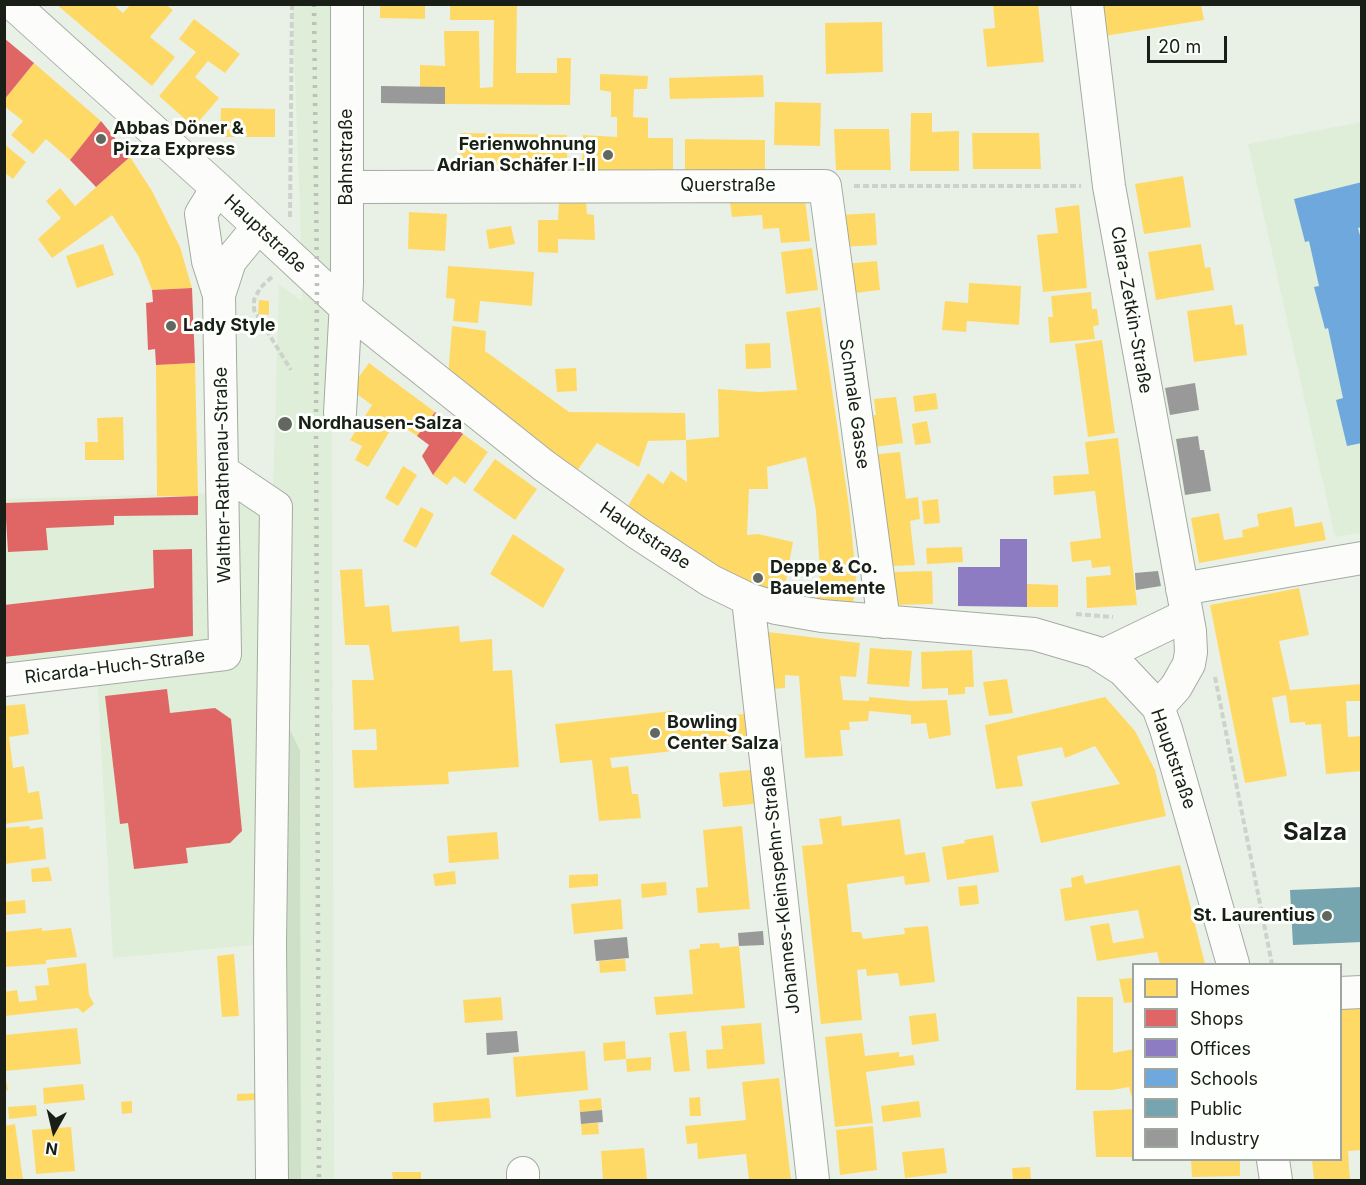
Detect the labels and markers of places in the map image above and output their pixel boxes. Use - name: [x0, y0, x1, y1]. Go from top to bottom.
- place label: Abbas Döner & Pizza Express: [113, 118, 244, 160]
- marker: Abbas Döner & Pizza Express: [94, 132, 108, 146]
- place label: Ferienwohnung Adrian Schäfer I-II: [437, 134, 596, 176]
- marker: Ferienwohnung Adrian Schäfer I-II: [601, 148, 615, 162]
- place label: Lady Style: [183, 315, 276, 337]
- marker: Lady Style: [164, 319, 178, 333]
- place label: Nordhausen-Salza: [298, 413, 462, 435]
- marker: Nordhausen-Salza: [276, 415, 294, 433]
- place label: Deppe & Co. Bauelemente: [770, 557, 885, 600]
- marker: Deppe & Co. Bauelemente: [751, 571, 765, 585]
- place label: Bowling Center Salza: [667, 712, 779, 754]
- marker: Bowling Center Salza: [648, 726, 662, 740]
- place label: St. Laurentius: [1193, 905, 1315, 927]
- marker: St. Laurentius: [1320, 909, 1334, 923]

